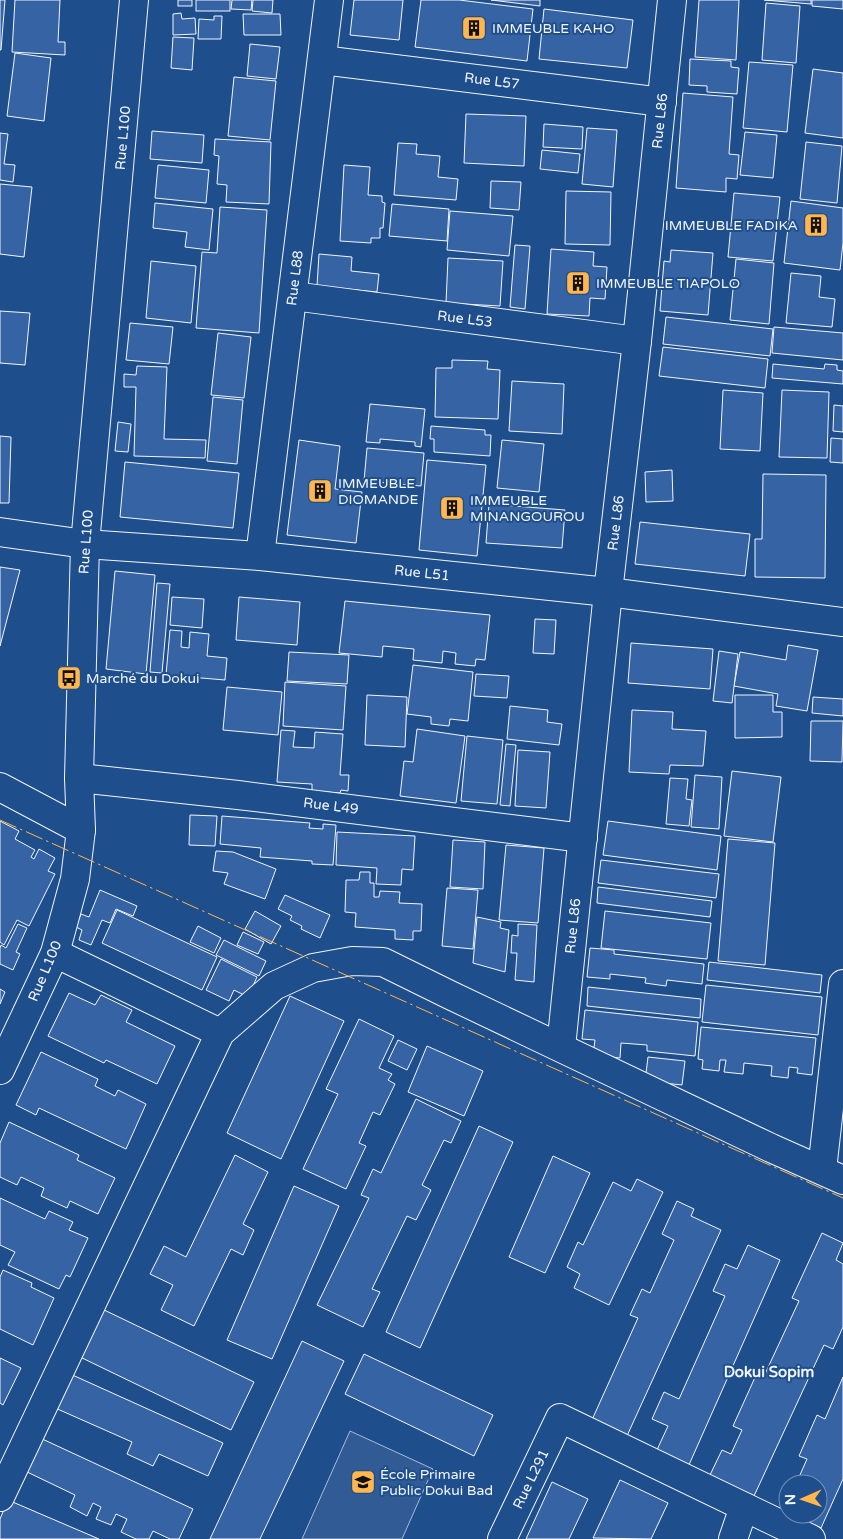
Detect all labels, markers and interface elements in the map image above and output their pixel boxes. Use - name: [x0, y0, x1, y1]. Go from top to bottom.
- building icon: IMMEUBLE KAHO: [461, 15, 487, 41]
- place label: IMMEUBLE KAHO: [492, 20, 614, 37]
- street label: Rue L57: [463, 69, 521, 93]
- street label: Rue L86: [649, 92, 671, 150]
- street label: Rue L100: [112, 105, 134, 171]
- building icon: IMMEUBLE FADIKA: [803, 212, 829, 238]
- place label: IMMEUBLE FADIKA: [665, 217, 798, 234]
- street label: Rue L88: [283, 249, 307, 307]
- building icon: IMMEUBLE TIAPOLO: [565, 270, 591, 296]
- place label: IMMEUBLE TIAPOLO: [596, 275, 740, 292]
- street label: Rue L53: [436, 307, 494, 331]
- place label: IMMEUBLE DIOMANDE: [338, 475, 419, 508]
- building icon: IMMEUBLE DIOMANDE: [307, 478, 333, 504]
- place label: IMMEUBLE MINANGOUROU: [470, 492, 585, 525]
- street label: Rue L86: [604, 494, 628, 552]
- building icon: IMMEUBLE MINANGOUROU: [439, 495, 465, 521]
- street label: Rue L100: [75, 509, 97, 575]
- street label: Rue L51: [393, 562, 451, 584]
- bus stop icon: Marché du Dokui: [56, 665, 82, 691]
- place label: Marché du Dokui: [86, 670, 200, 687]
- street label: Rue L49: [302, 794, 360, 818]
- street label: Rue L86: [562, 897, 584, 955]
- street label: Rue L100: [25, 938, 66, 1004]
- district label: Dokui Sopim: [724, 1363, 814, 1382]
- street label: Rue L291: [509, 1446, 553, 1512]
- place label: École Primaire Public Dokui Bad: [380, 1466, 493, 1499]
- school or university icon: École Primaire Public Dokui Bad: [350, 1469, 376, 1495]
- north arrow: [778, 1474, 828, 1524]
- text: N: [782, 1494, 799, 1505]

